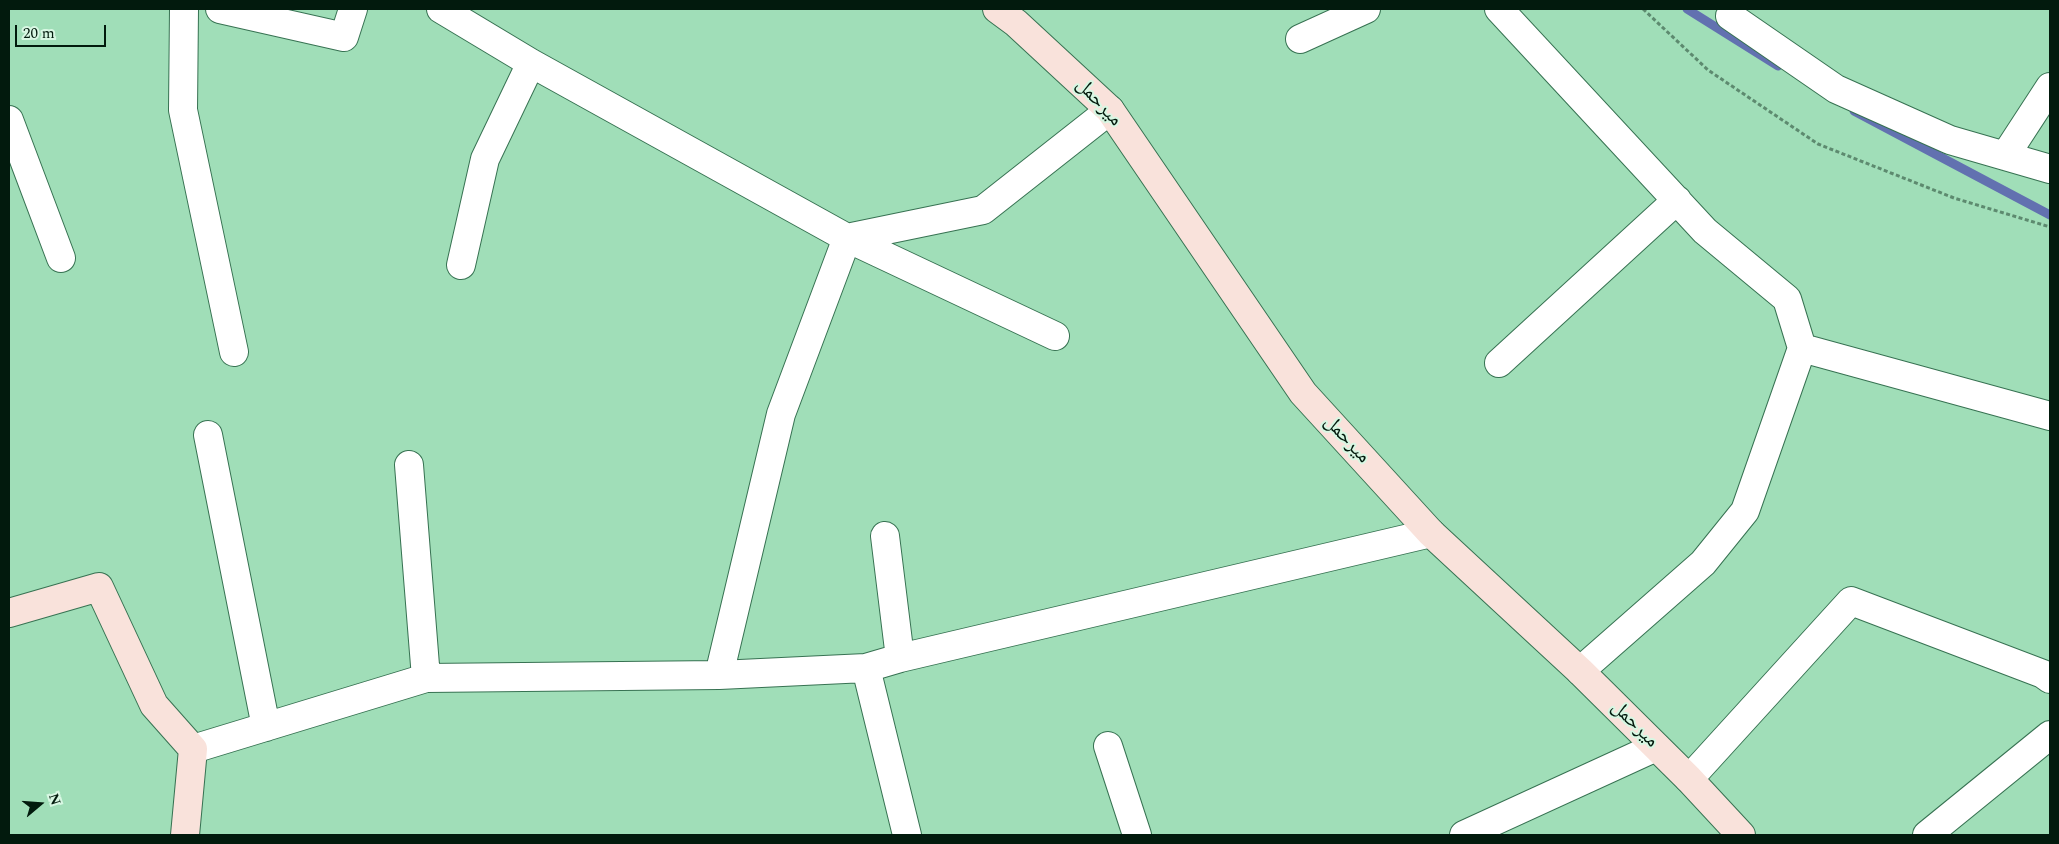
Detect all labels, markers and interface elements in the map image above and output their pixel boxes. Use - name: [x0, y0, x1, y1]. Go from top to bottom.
- scale bar: [18, 15, 109, 47]
- text: 20 m: [23, 22, 55, 45]
- street label: میرحمل: [1070, 74, 1126, 132]
- street label: میرحمل: [1318, 411, 1374, 469]
- street label: میرحمل: [1605, 696, 1663, 754]
- north arrow: [15, 779, 65, 829]
- text: N: [43, 791, 66, 808]

